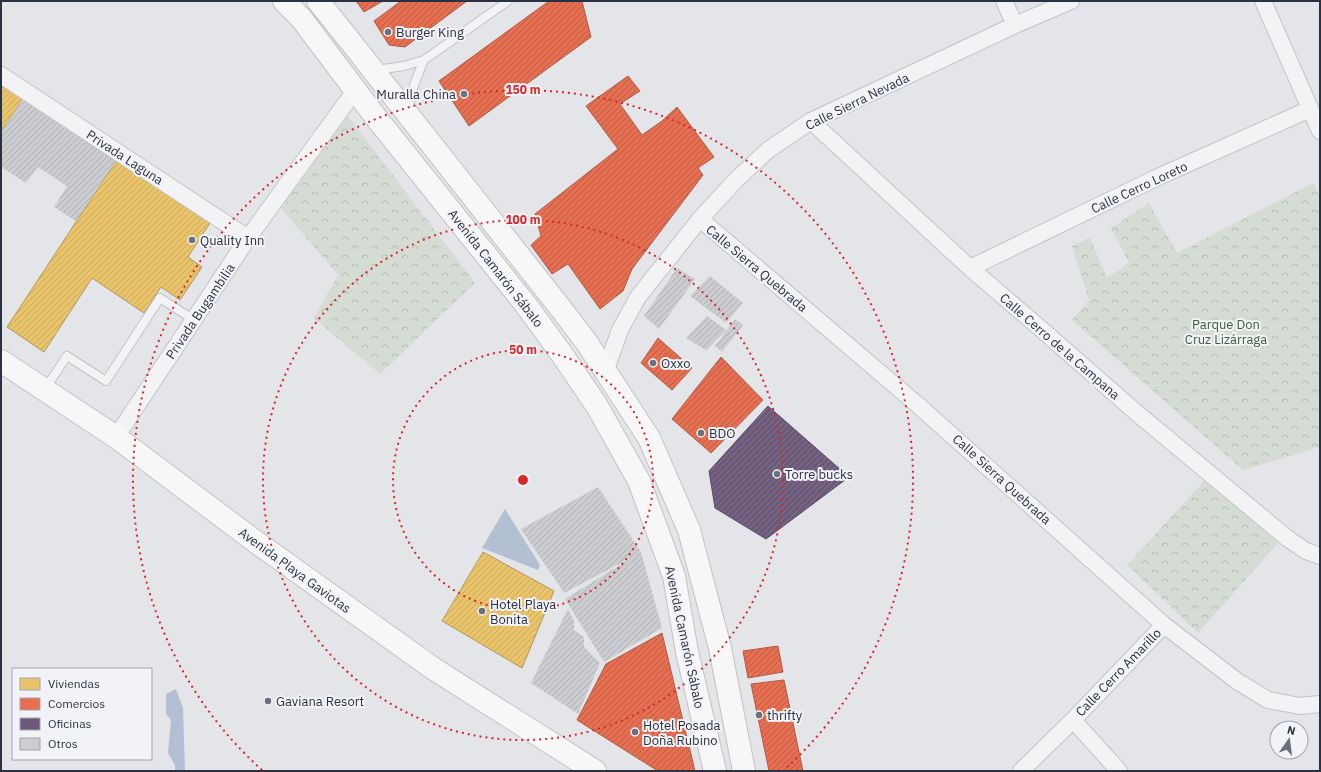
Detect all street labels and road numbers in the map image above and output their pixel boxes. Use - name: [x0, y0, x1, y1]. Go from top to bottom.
- street label: Calle Sierra Nevada: [802, 69, 912, 134]
- street label: Privada Laguna: [83, 126, 167, 189]
- street label: Calle Cerro Loreto: [1088, 158, 1190, 217]
- street label: Avenida Camarón Sábalo: [444, 206, 547, 331]
- street label: Calle Sierra Quebrada: [703, 221, 811, 316]
- street label: Privada Bugambilia: [162, 260, 239, 362]
- street label: Calle Cerro de la Campana: [996, 290, 1123, 403]
- street label: Calle Sierra Quebrada: [949, 431, 1055, 528]
- street label: Avenida Playa Gaviotas: [235, 524, 354, 617]
- street label: Avenida Camarón Sábalo: [661, 564, 708, 710]
- street label: Calle Cerro Amarillo: [1072, 625, 1165, 720]

